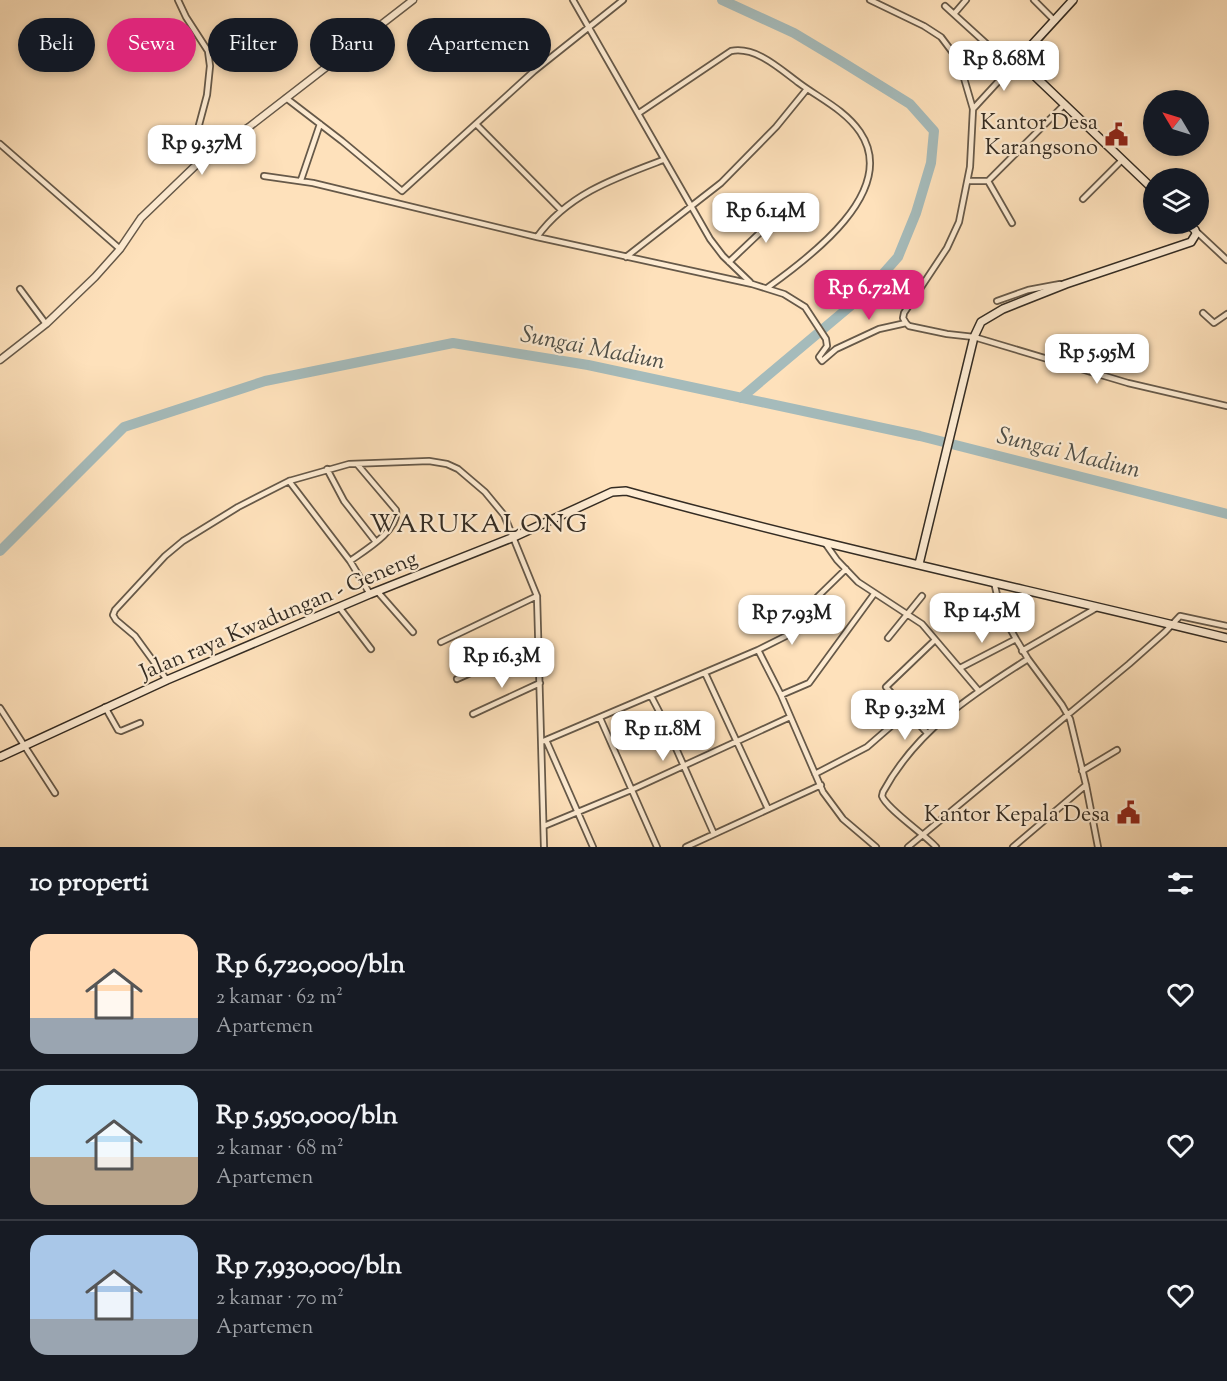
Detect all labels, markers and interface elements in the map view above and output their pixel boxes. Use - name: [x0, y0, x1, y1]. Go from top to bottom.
- chip: Beli: [18, 18, 95, 72]
- chip: Sewa: [107, 18, 196, 72]
- chip: Filter: [208, 18, 298, 72]
- chip: Baru: [310, 18, 395, 72]
- chip: Apartemen: [407, 18, 551, 72]
- pin: Rp 8.68M: [942, 41, 1066, 92]
- text: Rp 8.68M: [963, 46, 1045, 75]
- north arrow: [1143, 90, 1209, 156]
- map controls: [1143, 90, 1209, 234]
- place label: Kantor Desa Karangsono: [980, 108, 1098, 165]
- public building icon: Kantor Desa Karangsono: [1103, 121, 1129, 147]
- pin: Rp 9.37M: [140, 125, 264, 176]
- text: Rp 9.37M: [162, 130, 242, 159]
- button: layers: [1143, 168, 1209, 234]
- pin: Rp 6.14M: [704, 193, 828, 244]
- text: Rp 6.14M: [726, 198, 806, 227]
- pin: Rp 6.72M: [807, 270, 931, 321]
- text: Rp 6.72M: [828, 275, 910, 304]
- water label: Sungai Madiun: [517, 318, 668, 380]
- pin: Rp 5.95M: [1035, 334, 1159, 385]
- text: Rp 5.95M: [1059, 339, 1135, 368]
- water label: Sungai Madiun: [993, 420, 1144, 488]
- district label: WARUKALONG: [369, 507, 589, 544]
- street label: Jalan raya Kwadungan - Geneng: [135, 544, 423, 690]
- pin: Rp 14.5M: [920, 593, 1044, 644]
- pin: Rp 7.93M: [730, 595, 854, 646]
- text: Rp 14.5M: [944, 598, 1020, 627]
- text: Rp 7.93M: [752, 600, 832, 629]
- pin: Rp 16.3M: [440, 638, 564, 689]
- text: Rp 16.3M: [463, 643, 541, 672]
- pin: Rp 9.32M: [843, 690, 967, 741]
- text: Rp 9.32M: [865, 695, 945, 724]
- pin: Rp 11.8M: [601, 711, 725, 762]
- text: Rp 11.8M: [625, 716, 701, 745]
- place label: Kantor Kepala Desa: [924, 800, 1110, 832]
- public building icon: Kantor Kepala Desa: [1115, 800, 1141, 826]
- text: 10 properti: [30, 865, 149, 902]
- icon: filters: [1164, 867, 1197, 900]
- text: Rp 6,720,000/bln: [216, 947, 405, 984]
- icon: home: [78, 958, 150, 1030]
- icon: heart: [1164, 978, 1197, 1011]
- text: 2 kamar · 62 m²: [216, 984, 343, 1013]
- text: Apartemen: [216, 1013, 313, 1042]
- text: Rp 5,950,000/bln: [216, 1098, 398, 1135]
- icon: home: [78, 1109, 150, 1181]
- icon: heart: [1164, 1129, 1197, 1162]
- text: 2 kamar · 68 m²: [216, 1135, 344, 1164]
- text: Apartemen: [216, 1164, 313, 1193]
- text: Rp 7,930,000/bln: [216, 1248, 402, 1285]
- icon: home: [78, 1259, 150, 1331]
- icon: heart: [1164, 1279, 1197, 1312]
- text: 2 kamar · 70 m²: [216, 1285, 344, 1314]
- text: Apartemen: [216, 1314, 313, 1343]

